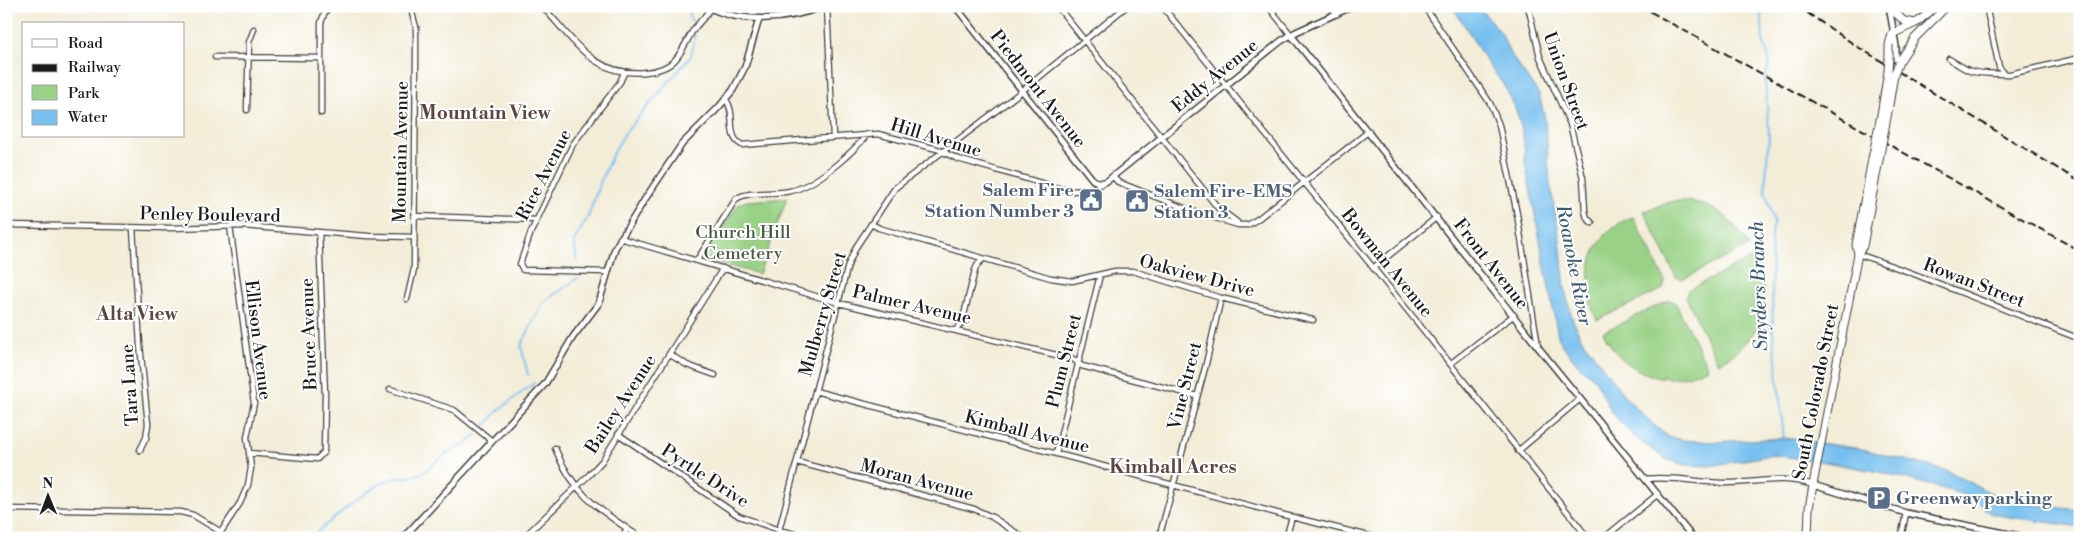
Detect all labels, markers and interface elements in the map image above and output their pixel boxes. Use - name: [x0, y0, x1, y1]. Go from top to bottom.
- legend: [22, 22, 185, 138]
- street label: Piedmont Avenue: [985, 25, 1091, 153]
- street label: Union Street: [1538, 29, 1595, 134]
- text: Road: [68, 34, 103, 53]
- street label: Eddy Avenue: [1167, 34, 1263, 118]
- text: Railway: [68, 58, 122, 77]
- street label: Mountain Avenue: [388, 81, 414, 223]
- text: Park: [68, 84, 100, 103]
- district label: Mountain View: [419, 101, 552, 125]
- text: Water: [67, 108, 108, 127]
- street label: Hill Avenue: [888, 113, 984, 163]
- street label: Rice Avenue: [511, 125, 577, 225]
- place label: Salem Fire Station Number 3: [925, 179, 1074, 223]
- place label: Salem Fire-EMS Station 3: [1154, 180, 1292, 224]
- public building icon: Salem Fire Station Number 3: [1078, 187, 1104, 213]
- public building icon: Salem Fire-EMS Station 3: [1124, 188, 1150, 214]
- water label: Roanoke River: [1550, 201, 1598, 328]
- street label: Penley Boulevard: [139, 202, 281, 228]
- street label: Bowman Avenue: [1335, 203, 1438, 322]
- street label: Front Avenue: [1448, 214, 1534, 314]
- water label: Snyders Branch: [1745, 220, 1773, 351]
- park label: Church Hill Cemetery: [695, 221, 791, 265]
- street label: Mulberry Street: [794, 248, 852, 379]
- street label: Oakview Drive: [1137, 250, 1257, 302]
- street label: Rowan Street: [1920, 253, 2029, 313]
- street label: Bruce Avenue: [296, 277, 322, 392]
- street label: Ellison Avenue: [239, 279, 277, 401]
- street label: Palmer Avenue: [850, 280, 974, 330]
- street label: South Colorado Street: [1788, 301, 1845, 482]
- district label: Alta View: [95, 302, 179, 326]
- street label: Plum Street: [1041, 311, 1087, 410]
- street label: Vine Street: [1163, 339, 1207, 434]
- street label: Tara Lane: [116, 343, 144, 427]
- street label: Bailey Avenue: [580, 350, 662, 459]
- street label: Kimball Avenue: [962, 405, 1092, 459]
- street label: Pyrtle Drive: [657, 439, 753, 513]
- street label: Moran Avenue: [858, 454, 976, 506]
- district label: Kimball Acres: [1109, 455, 1237, 479]
- north arrow: [22, 472, 72, 522]
- text: N: [42, 475, 53, 493]
- parking icon: Greenway parking: [1866, 485, 1892, 511]
- place label: Greenway parking: [1896, 487, 2053, 510]

